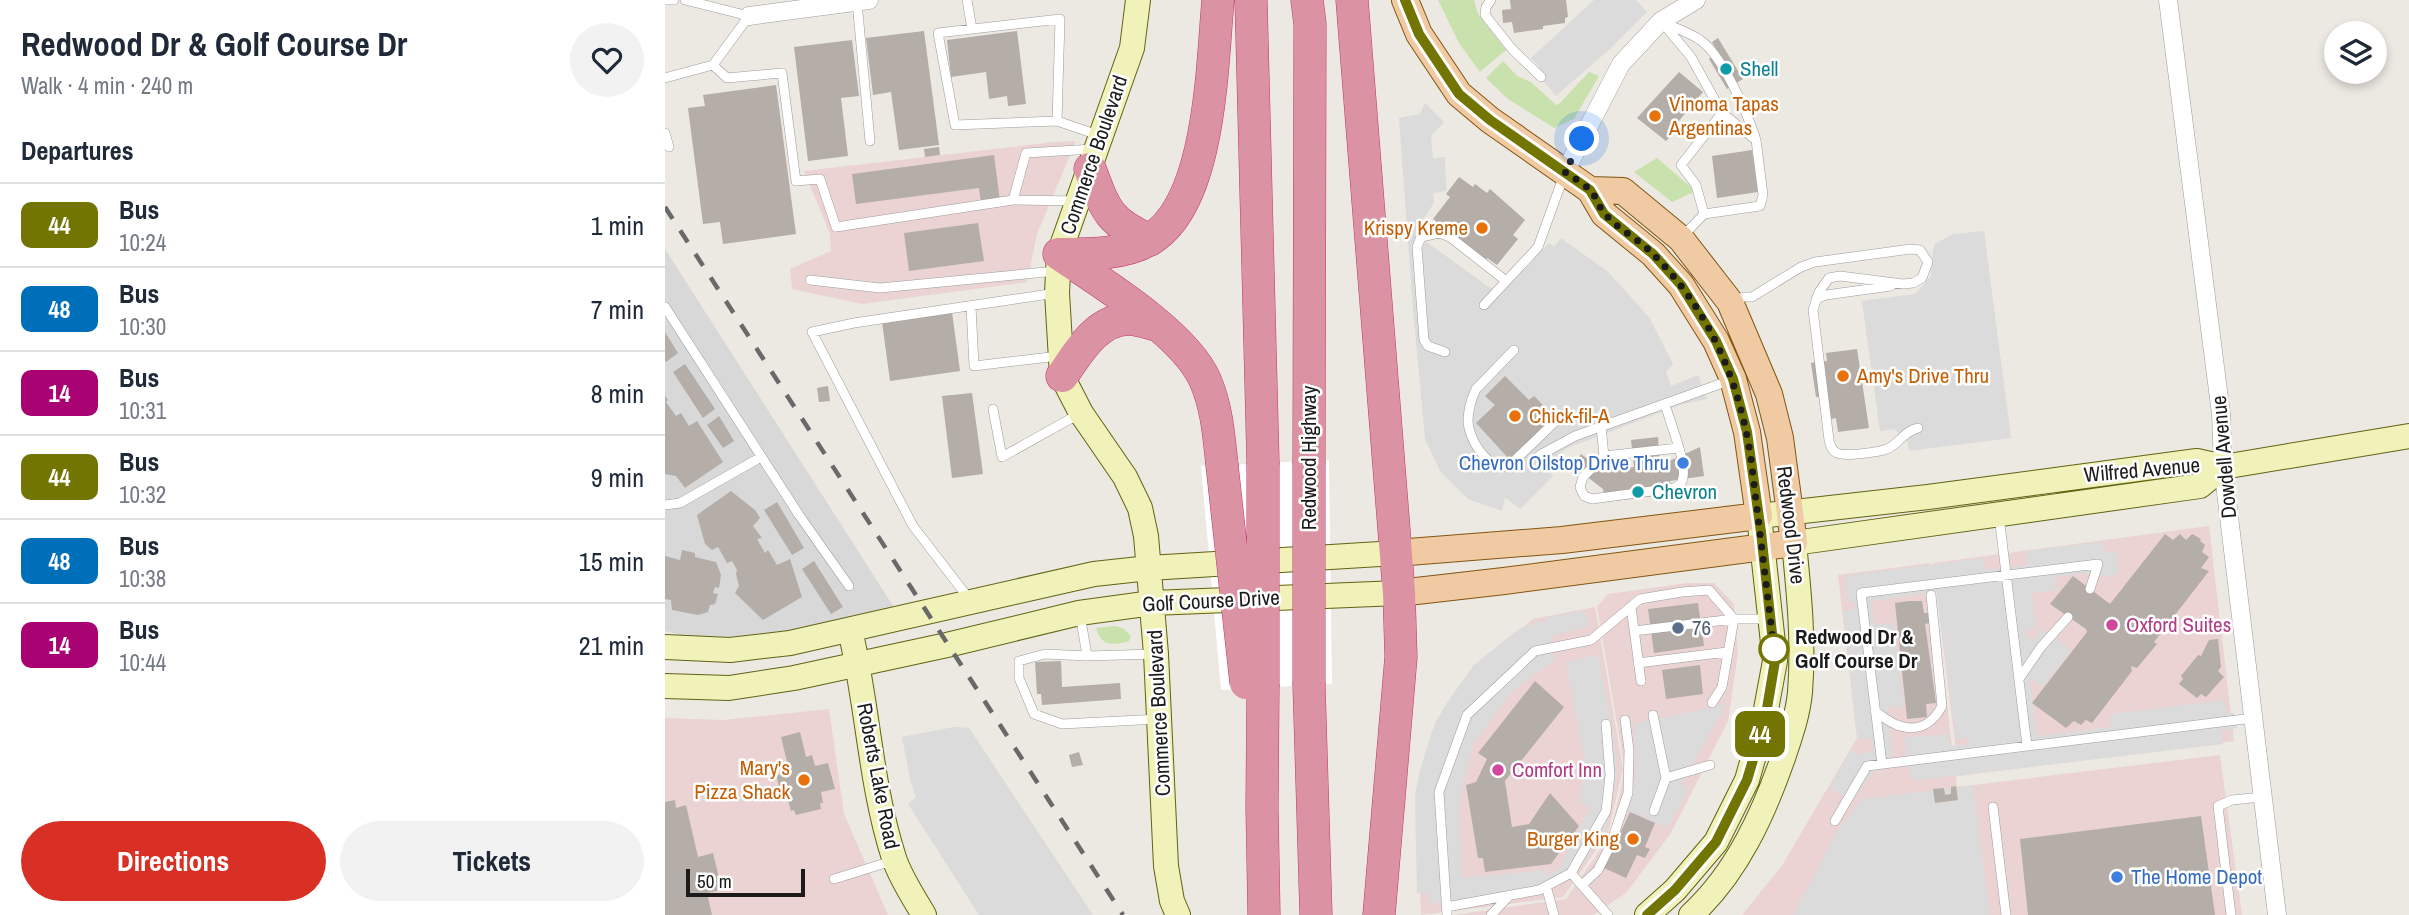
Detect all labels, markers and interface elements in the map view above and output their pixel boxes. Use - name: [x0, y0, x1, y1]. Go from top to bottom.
- map controls: [2324, 21, 2387, 84]
- button: layers: [2324, 21, 2387, 84]
- text: Redwood Dr & Golf Course Dr: [21, 22, 407, 66]
- button: heart: [570, 23, 644, 97]
- place label: Shell: [1740, 54, 1778, 83]
- marker: Shell: [1718, 61, 1734, 77]
- text: Walk · 4 min · 240 m: [21, 70, 193, 101]
- street label: Commerce Boulevard: [1053, 71, 1134, 238]
- place label: Vinoma Tapas Argentinas: [1668, 89, 1779, 142]
- marker: Vinoma Tapas Argentinas: [1647, 108, 1663, 124]
- your location: [1564, 121, 1599, 156]
- text: Departures: [21, 133, 134, 168]
- text: Bus: [119, 192, 159, 227]
- text: 1 min: [591, 208, 644, 243]
- text: 44: [49, 209, 70, 241]
- place label: Krispy Kreme: [1364, 213, 1468, 242]
- marker: Krispy Kreme: [1474, 220, 1490, 236]
- text: 10:24: [119, 227, 166, 258]
- text: Bus: [119, 276, 159, 311]
- text: 7 min: [591, 292, 644, 327]
- text: 48: [49, 293, 70, 325]
- text: 10:30: [119, 311, 166, 342]
- text: Bus: [119, 360, 159, 395]
- place label: Amy's Drive Thru: [1856, 361, 1989, 390]
- marker: Amy's Drive Thru: [1835, 368, 1851, 384]
- text: 8 min: [591, 376, 644, 411]
- text: 14: [49, 377, 70, 409]
- street label: Redwood Highway: [1294, 385, 1323, 530]
- street label: Dowdell Avenue: [2204, 394, 2243, 520]
- text: 10:31: [119, 395, 166, 426]
- place label: Chick-fil-A: [1529, 401, 1610, 430]
- marker: Chick-fil-A: [1507, 408, 1523, 424]
- text: Bus: [119, 444, 159, 479]
- place label: Chevron Oilstop Drive Thru: [1459, 448, 1669, 477]
- street label: Wilfred Avenue: [2083, 450, 2201, 489]
- marker: Chevron Oilstop Drive Thru: [1675, 455, 1691, 471]
- text: 9 min: [591, 460, 644, 495]
- text: 44: [49, 461, 70, 493]
- street label: Redwood Drive: [1770, 464, 1813, 586]
- place label: Chevron: [1652, 477, 1717, 506]
- text: 10:32: [119, 479, 166, 510]
- marker: Chevron: [1630, 484, 1646, 500]
- text: Bus: [119, 528, 159, 563]
- text: 15 min: [579, 544, 644, 579]
- text: 48: [49, 545, 70, 577]
- text: 10:38: [119, 563, 166, 594]
- street label: Golf Course Drive: [1141, 582, 1281, 619]
- place label: Oxford Suites: [2126, 610, 2231, 639]
- text: Bus: [119, 612, 159, 647]
- place label: 76: [1692, 613, 1711, 642]
- marker: Oxford Suites: [2104, 617, 2120, 633]
- marker: 76: [1670, 620, 1686, 636]
- place label: Redwood Dr & Golf Course Dr: [1795, 622, 1918, 675]
- text: 21 min: [579, 628, 644, 663]
- text: 14: [49, 629, 70, 661]
- street label: Commerce Boulevard: [1140, 629, 1177, 797]
- marker: Redwood Dr & Golf Course Dr: [1759, 634, 1789, 664]
- text: 10:44: [119, 647, 166, 678]
- street label: Roberts Lake Road: [850, 700, 907, 851]
- line badge: 44: [1729, 711, 1791, 757]
- text: 44: [1749, 718, 1771, 750]
- place label: Mary's Pizza Shack: [694, 753, 790, 806]
- place label: Comfort Inn: [1512, 755, 1602, 784]
- marker: Comfort Inn: [1490, 762, 1506, 778]
- marker: Mary's Pizza Shack: [796, 772, 812, 788]
- button: Directions: [21, 821, 326, 901]
- button: Tickets: [340, 821, 644, 901]
- place label: Burger King: [1527, 824, 1619, 853]
- marker: Burger King: [1625, 831, 1641, 847]
- place label: The Home Depot: [2131, 862, 2262, 891]
- scale bar: [686, 866, 805, 898]
- text: 50 m: [697, 868, 732, 894]
- marker: The Home Depot: [2109, 869, 2125, 885]

